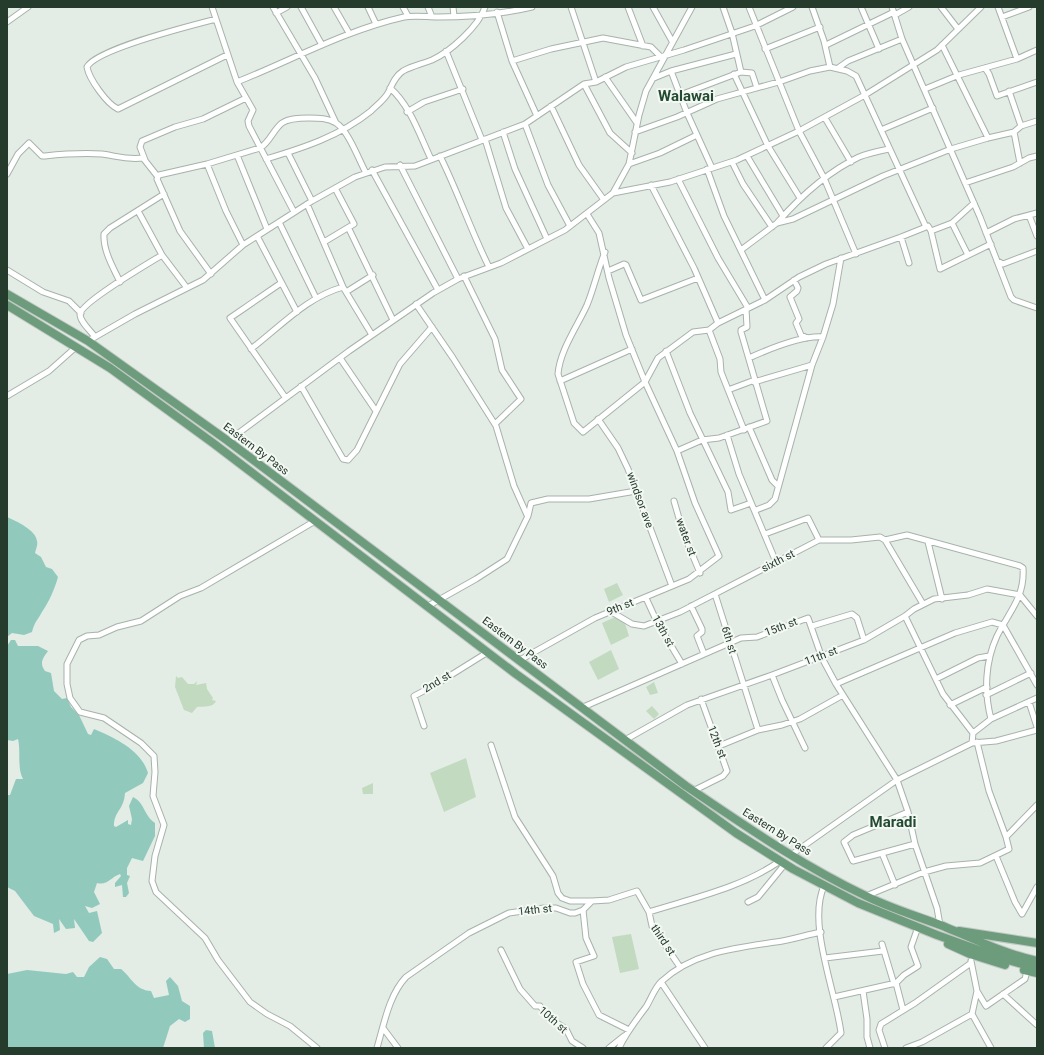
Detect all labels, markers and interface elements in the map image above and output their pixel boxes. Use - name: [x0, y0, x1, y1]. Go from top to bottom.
- district label: Walawai: [658, 87, 714, 105]
- street label: Eastern By Pass: [221, 420, 292, 478]
- street label: windsor ave: [624, 470, 656, 530]
- street label: water st: [673, 516, 699, 558]
- street label: sixth st: [759, 547, 797, 575]
- street label: 9th st: [605, 596, 636, 618]
- street label: 13th st: [649, 613, 677, 649]
- street label: Eastern By Pass: [480, 614, 551, 672]
- street label: 15th st: [763, 615, 800, 639]
- street label: 6th st: [719, 625, 739, 656]
- street label: 11th st: [803, 644, 840, 668]
- street label: 2nd st: [421, 668, 454, 695]
- street label: 12th st: [705, 724, 729, 761]
- street label: Eastern By Pass: [740, 806, 814, 859]
- district label: Maradi: [870, 813, 916, 831]
- street label: 14th st: [517, 902, 553, 918]
- street label: third st: [648, 922, 678, 958]
- street label: 10th st: [536, 1004, 570, 1036]

